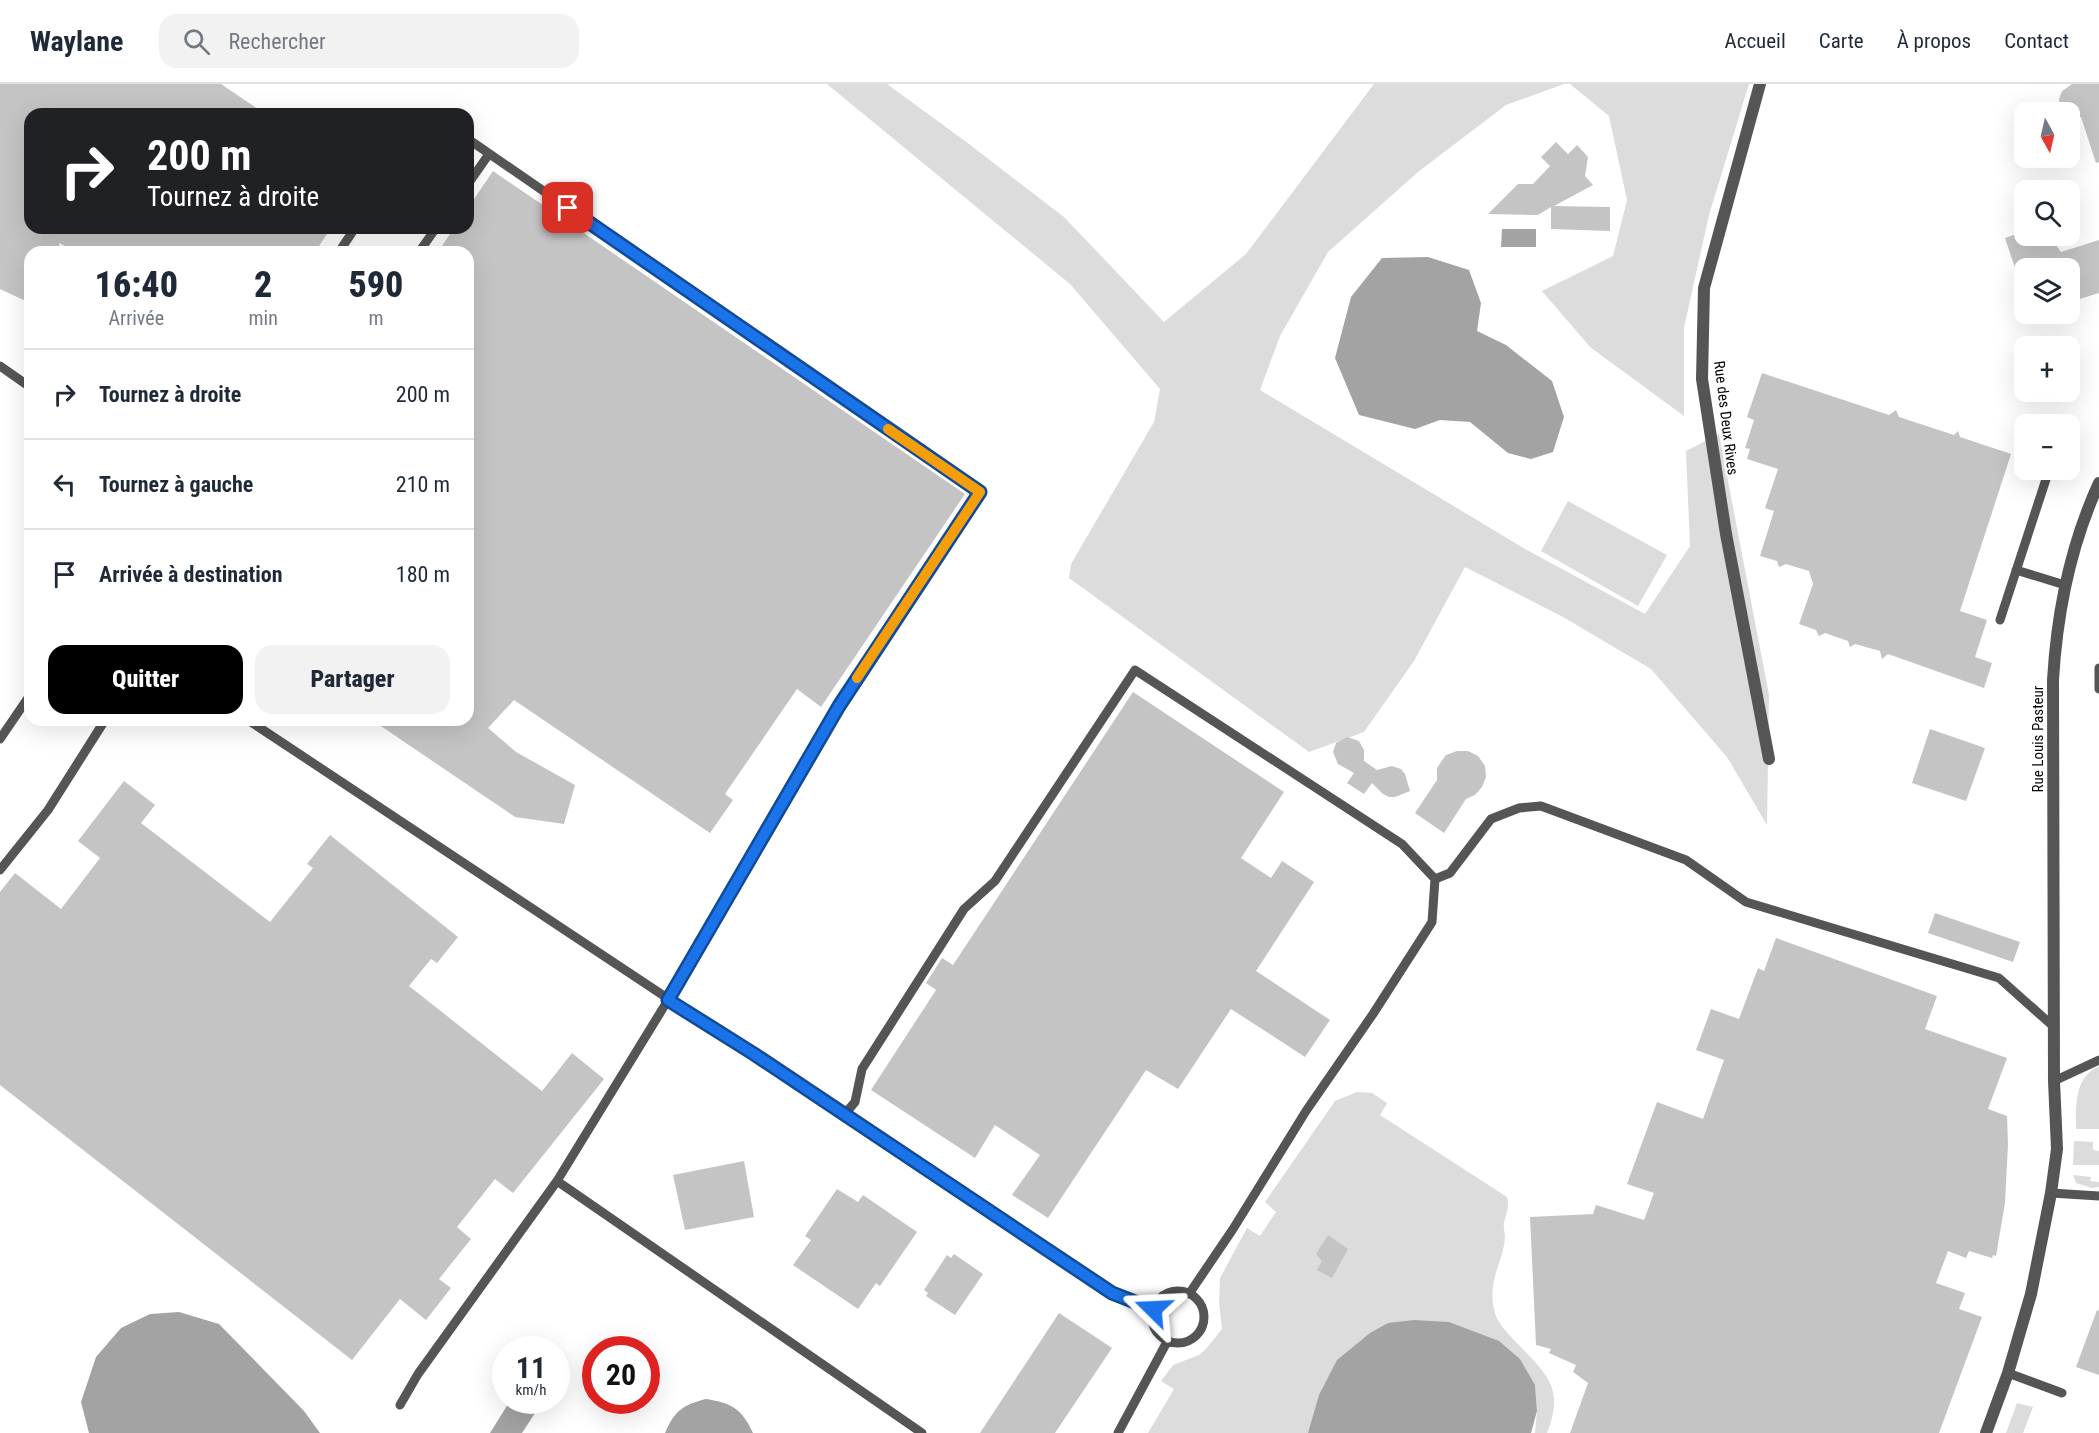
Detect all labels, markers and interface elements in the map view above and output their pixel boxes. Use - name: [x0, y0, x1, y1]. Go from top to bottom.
- search box: [159, 14, 579, 68]
- text: Waylane: [30, 25, 123, 58]
- icon: search: [180, 25, 213, 58]
- text: Rechercher: [228, 29, 326, 54]
- text: Accueil: [1725, 29, 1786, 53]
- text: Carte: [1819, 29, 1864, 53]
- text: À propos: [1897, 29, 1971, 53]
- text: Contact: [2004, 29, 2069, 53]
- north arrow: [2014, 102, 2080, 168]
- map controls: [2014, 102, 2080, 480]
- text: 200 m: [147, 131, 252, 180]
- icon: right: [48, 132, 126, 210]
- button: search: [2014, 180, 2080, 246]
- text: Tournez à droite: [147, 181, 319, 213]
- pin: [542, 182, 593, 233]
- icon: arrive: [551, 191, 584, 224]
- button: layers: [2014, 258, 2080, 324]
- text: 16:40: [95, 264, 178, 306]
- text: 2: [254, 264, 272, 306]
- text: 590: [348, 264, 403, 306]
- text: Arrivée: [109, 306, 164, 330]
- text: min: [249, 306, 278, 330]
- text: m: [368, 306, 383, 330]
- button: +: [2014, 336, 2080, 402]
- street label: Rue des Deux Rives: [1710, 360, 1742, 476]
- icon: right: [48, 378, 81, 411]
- text: Tournez à droite: [99, 382, 241, 407]
- text: 200 m: [396, 382, 450, 407]
- button: −: [2014, 414, 2080, 480]
- icon: left: [48, 468, 81, 501]
- text: Tournez à gauche: [99, 472, 253, 497]
- text: 210 m: [396, 472, 450, 497]
- icon: arrive: [48, 558, 81, 591]
- text: Arrivée à destination: [99, 562, 283, 587]
- text: 180 m: [396, 562, 450, 587]
- button: Quitter: [48, 645, 243, 714]
- button: Partager: [255, 645, 450, 714]
- street label: Rue Louis Pasteur: [2029, 685, 2047, 792]
- position arrow: [1121, 1277, 1185, 1341]
- speed limit sign: 20: [582, 1336, 660, 1414]
- text: 11: [516, 1350, 546, 1385]
- text: km/h: [516, 1381, 546, 1399]

